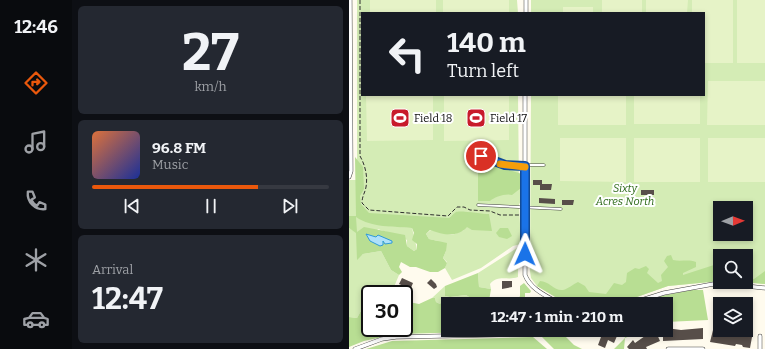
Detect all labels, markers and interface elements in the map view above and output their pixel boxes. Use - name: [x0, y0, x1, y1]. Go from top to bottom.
- text: 12:46: [14, 16, 58, 38]
- text: 27: [182, 21, 239, 84]
- text: 140 m: [447, 26, 526, 59]
- icon: left: [381, 28, 433, 80]
- text: Turn left: [447, 60, 519, 82]
- icon: directions: [22, 69, 50, 97]
- text: km/h: [194, 79, 227, 94]
- sports icon: Field 18: [389, 107, 411, 129]
- sports icon: Field 17: [465, 107, 487, 129]
- place label: Field 18: [414, 112, 452, 125]
- place label: Field 17: [490, 112, 528, 125]
- icon: music: [22, 128, 50, 156]
- text: 96.8 FM: [152, 139, 206, 157]
- pin: [464, 139, 498, 173]
- icon: arrive: [470, 145, 492, 167]
- text: Music: [152, 157, 188, 172]
- park label: Sixty Acres North: [595, 182, 654, 208]
- icon: phone: [22, 187, 50, 215]
- icon: previous: [121, 195, 143, 217]
- icon: pause: [200, 195, 222, 217]
- icon: next: [279, 195, 301, 217]
- north arrow: [713, 201, 753, 241]
- map controls: [713, 201, 753, 337]
- position arrow: [504, 233, 546, 275]
- icon: climate: [22, 246, 50, 274]
- button: search: [713, 249, 753, 289]
- text: Arrival: [92, 262, 133, 277]
- text: 12:47: [92, 281, 163, 317]
- speed limit sign: 30: [361, 285, 413, 337]
- button: layers: [713, 297, 753, 337]
- icon: car: [22, 305, 50, 333]
- text: 12:47 · 1 min · 210 m: [491, 308, 623, 326]

